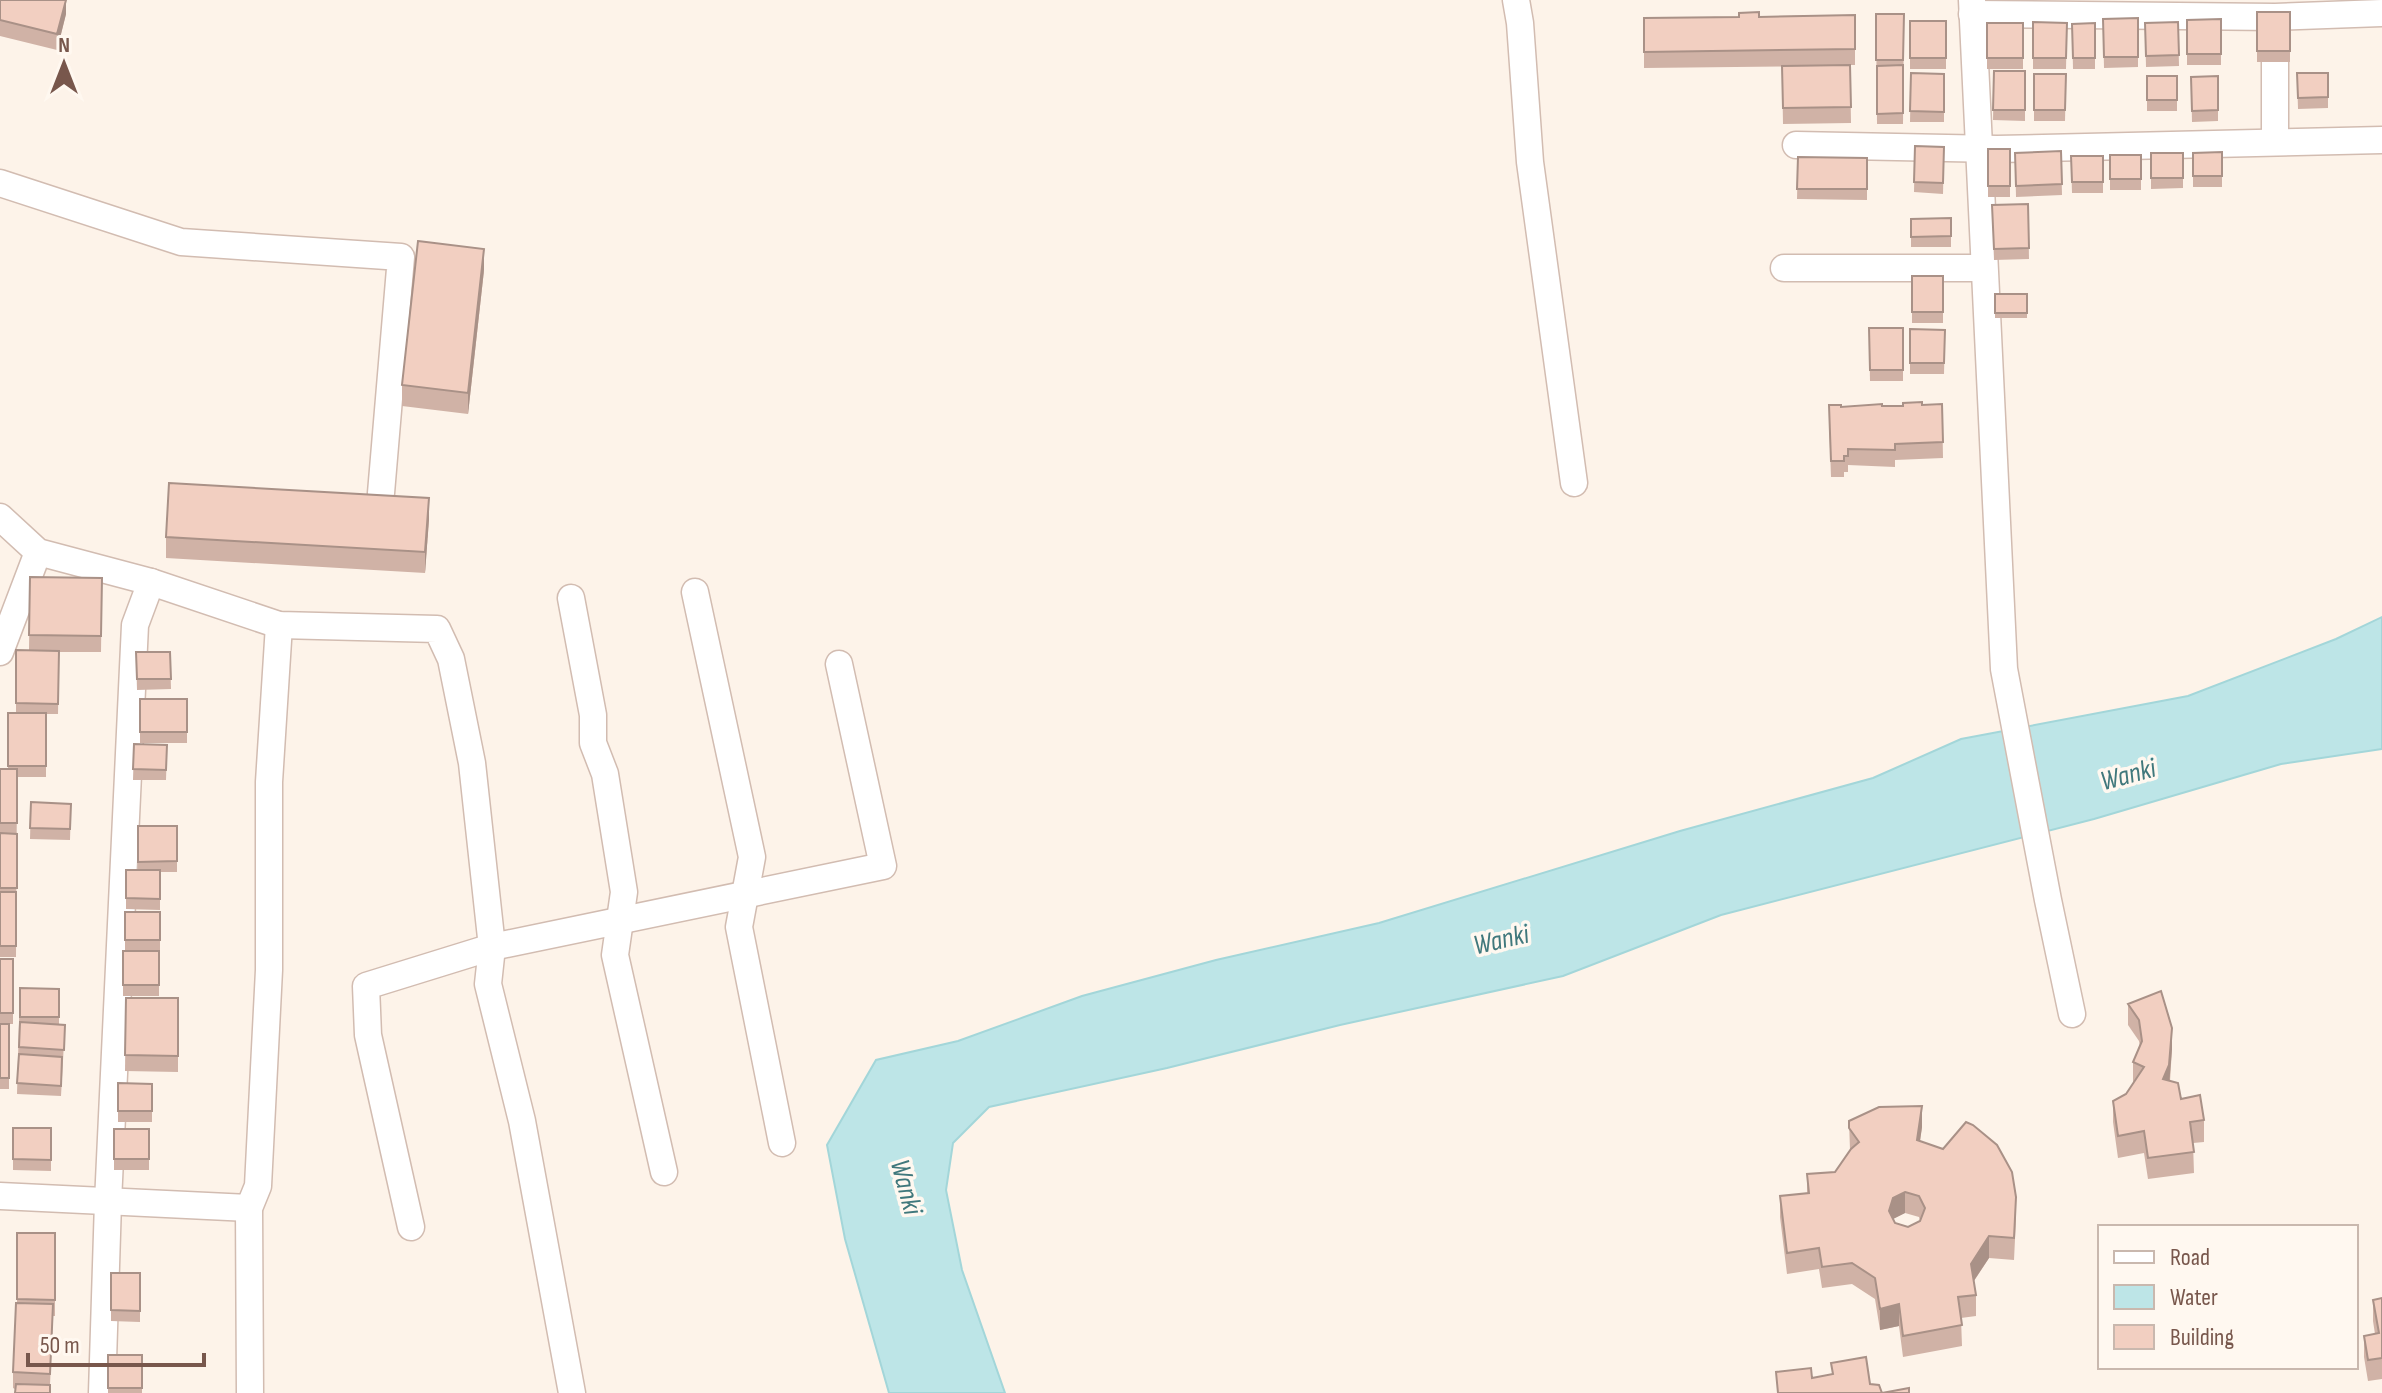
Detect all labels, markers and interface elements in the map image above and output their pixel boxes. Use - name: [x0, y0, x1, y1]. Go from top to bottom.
- north arrow: [24, 24, 104, 104]
- text: N: [58, 32, 70, 59]
- water label: Wanki: [2097, 752, 2160, 798]
- water label: Wanki: [1470, 917, 1533, 962]
- water label: Wanki: [883, 1156, 929, 1219]
- legend: [2098, 1225, 2358, 1369]
- text: Road: [2170, 1243, 2210, 1272]
- text: Water: [2170, 1283, 2218, 1312]
- scale bar: [28, 1317, 204, 1367]
- text: Building: [2170, 1323, 2234, 1352]
- text: 50 m: [40, 1331, 80, 1360]

